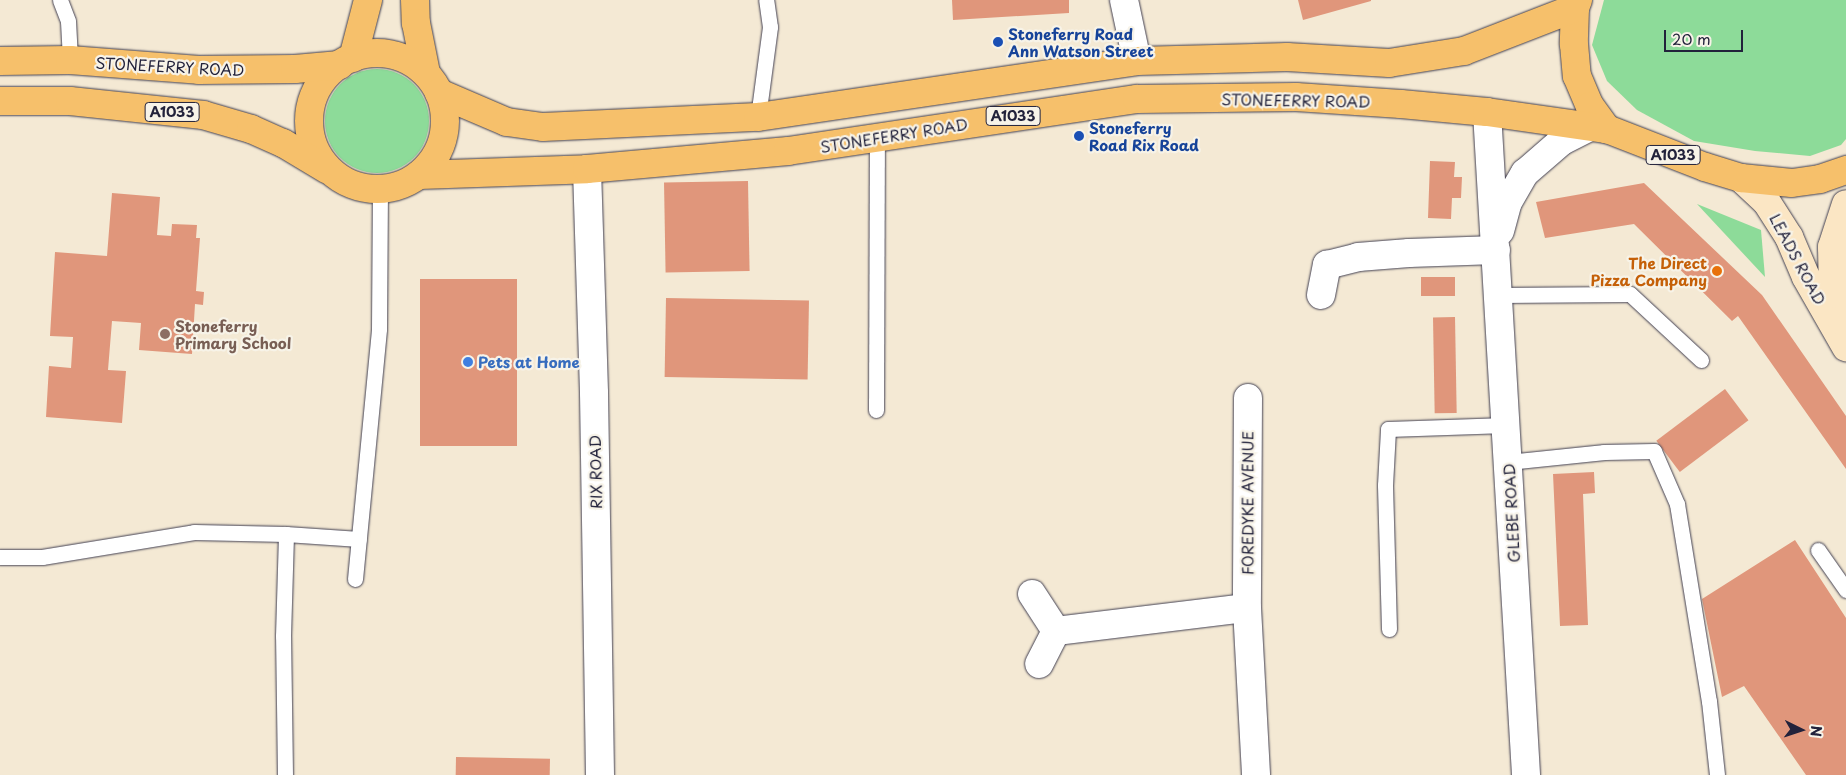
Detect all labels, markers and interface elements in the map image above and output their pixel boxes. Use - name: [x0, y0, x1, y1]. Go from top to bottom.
- scale bar: [1666, 20, 1745, 52]
- place label: Stoneferry Road Ann Watson Street: [1008, 24, 1154, 59]
- text: 20 m: [1672, 27, 1711, 50]
- marker: Stoneferry Road Ann Watson Street: [992, 36, 1004, 48]
- street label: STONEFERRY ROAD: [95, 53, 245, 79]
- street label: STONEFERRY ROAD: [1221, 90, 1371, 110]
- road number: A1033: [144, 100, 200, 124]
- road number: A1033: [986, 104, 1040, 128]
- street label: STONEFERRY ROAD: [819, 114, 969, 156]
- place label: Stoneferry Road Rix Road: [1089, 118, 1199, 153]
- marker: Stoneferry Road Rix Road: [1073, 130, 1085, 142]
- road number: A1033: [1646, 144, 1700, 166]
- street label: LEADS ROAD: [1766, 210, 1830, 308]
- place label: The Direct Pizza Company: [1590, 253, 1707, 288]
- marker: The Direct Pizza Company: [1711, 265, 1723, 277]
- place label: Stoneferry Primary School: [175, 316, 291, 351]
- marker: Stoneferry Primary School: [159, 328, 171, 340]
- place label: Pets at Home: [478, 353, 580, 371]
- marker: Pets at Home: [462, 356, 474, 368]
- street label: FOREDYKE AVENUE: [1238, 430, 1256, 576]
- street label: RIX ROAD: [585, 434, 605, 510]
- street label: GLEBE ROAD: [1499, 462, 1523, 564]
- north arrow: [1776, 705, 1826, 755]
- text: N: [1806, 725, 1827, 737]

